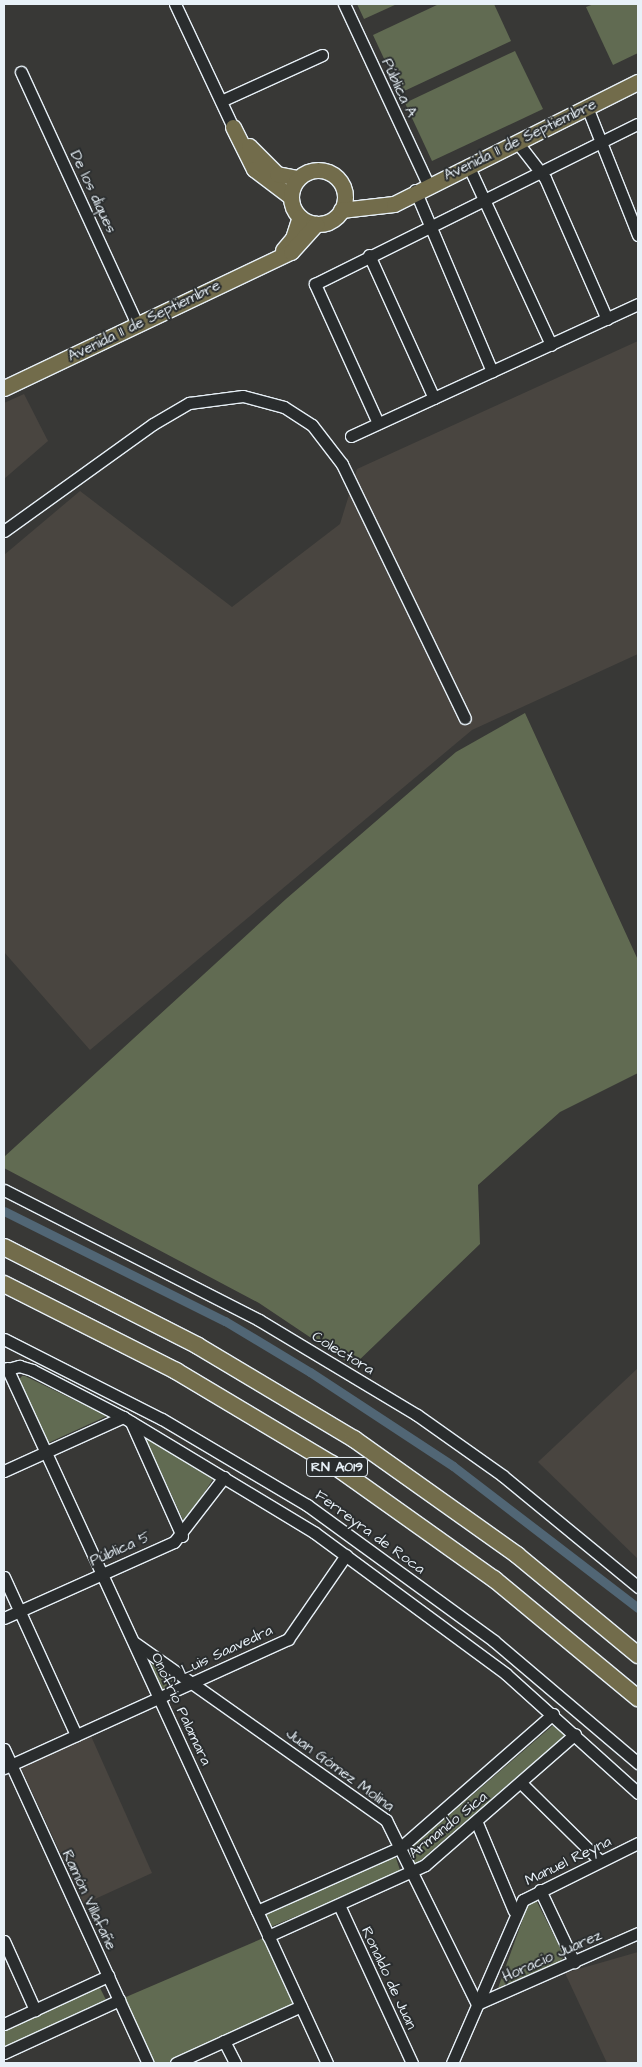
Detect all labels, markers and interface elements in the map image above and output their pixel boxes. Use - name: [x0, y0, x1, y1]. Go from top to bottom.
- street label: Pública A: [378, 56, 420, 120]
- street label: Avenida 11 de Septiembre: [441, 95, 599, 185]
- street label: De los diques: [66, 148, 120, 236]
- street label: Avenida 11 de Septiembre: [65, 276, 223, 366]
- street label: Colectora: [309, 1327, 377, 1379]
- road number: RN A019: [306, 1455, 368, 1478]
- street label: Ferreyra de Roca: [312, 1486, 428, 1578]
- street label: Pública 5: [87, 1528, 153, 1570]
- street label: Luis Saavedra: [179, 1621, 275, 1679]
- street label: Onofrio Palamara: [147, 1650, 215, 1768]
- street label: Juan Gómez Molina: [282, 1725, 398, 1815]
- street label: Armando Sica: [405, 1788, 491, 1862]
- street label: Manuel Reyna: [522, 1832, 614, 1890]
- street label: Ramón Villafañe: [58, 1847, 120, 1953]
- street label: Ronaldo de Juan: [357, 1924, 421, 2032]
- street label: Horacio Juarez: [500, 1926, 604, 1986]

